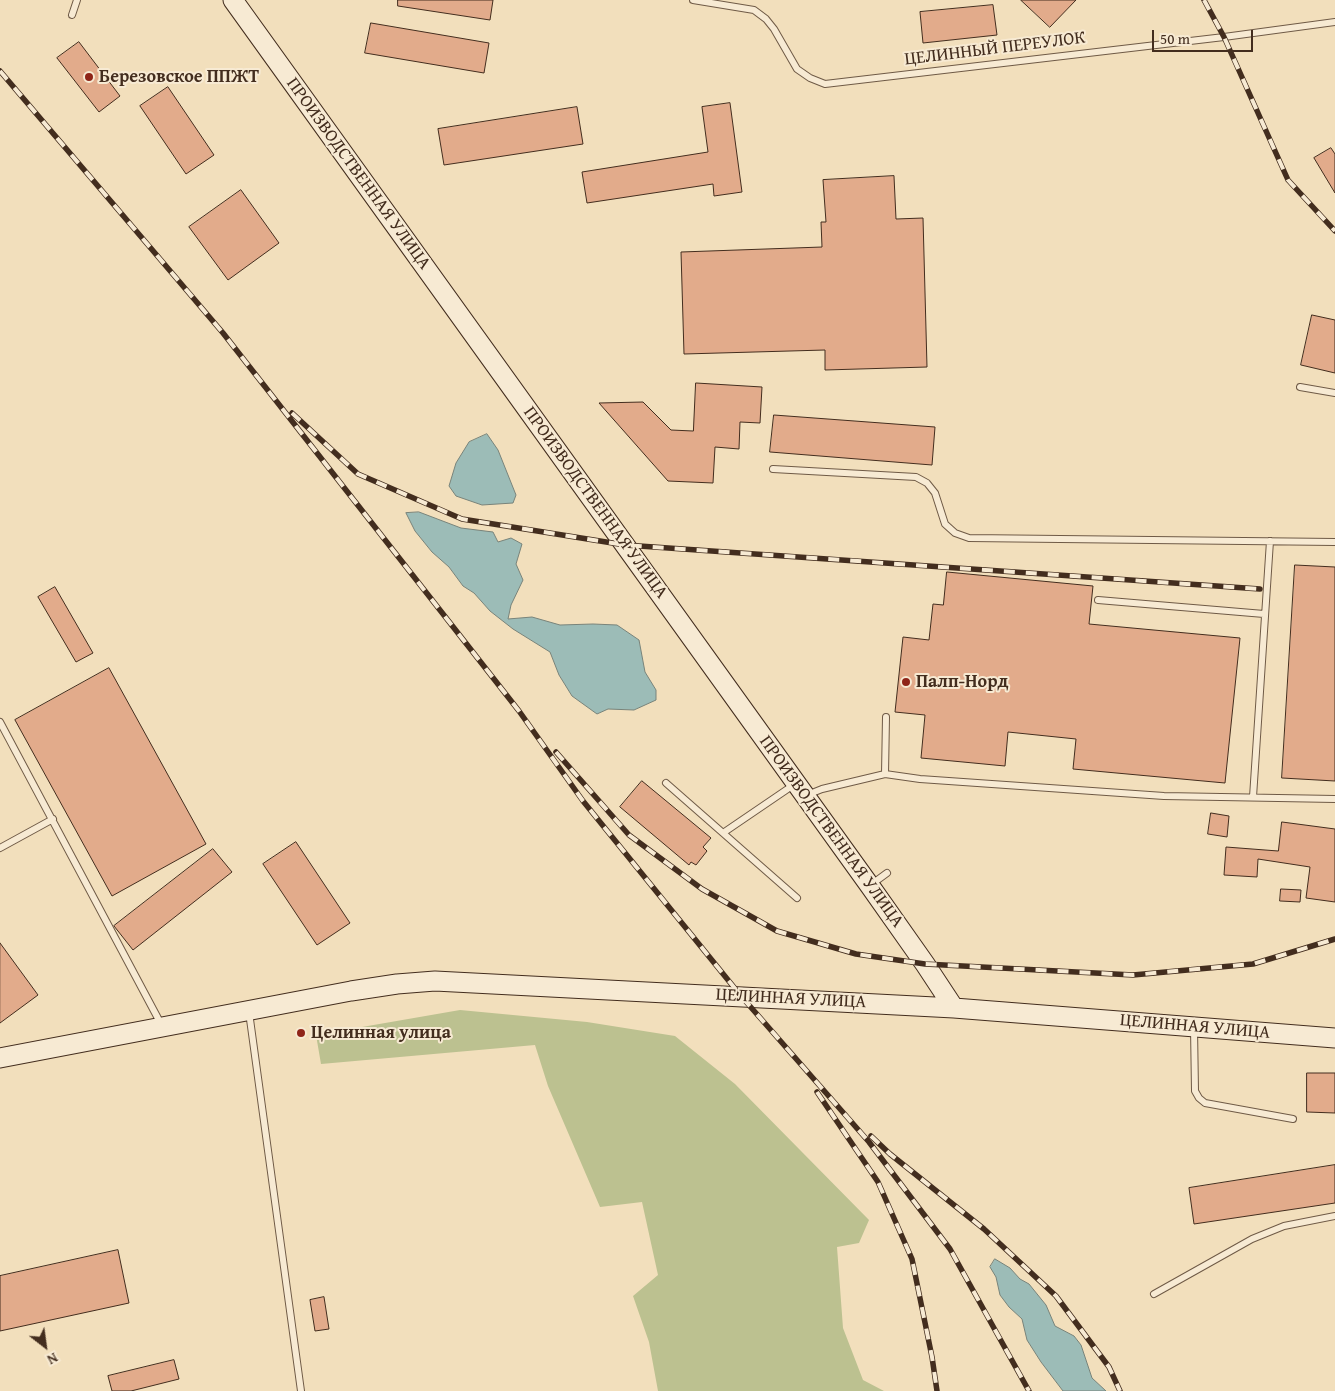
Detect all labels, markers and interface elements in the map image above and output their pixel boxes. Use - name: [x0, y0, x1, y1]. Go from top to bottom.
- scale bar: [1155, 20, 1256, 52]
- street label: ЦЕЛИННЫЙ ПЕРЕУЛОК: [903, 27, 1087, 71]
- text: 50 m: [1160, 28, 1190, 49]
- place label: Березовское ППЖТ: [99, 66, 259, 88]
- marker: Березовское ППЖТ: [83, 71, 95, 83]
- street label: ПРОИЗВОДСТВЕННАЯ УЛИЦА: [281, 74, 435, 274]
- street label: ПРОИЗВОДСТВЕННАЯ УЛИЦА: [518, 403, 672, 603]
- place label: Палп-Норд: [916, 671, 1008, 693]
- marker: Палп-Норд: [900, 676, 912, 688]
- street label: ПРОИЗВОДСТВЕННАЯ УЛИЦА: [754, 732, 908, 932]
- street label: ЦЕЛИННАЯ УЛИЦА: [715, 984, 867, 1014]
- street label: ЦЕЛИННАЯ УЛИЦА: [1119, 1010, 1271, 1044]
- place label: Целинная улица: [311, 1022, 451, 1044]
- marker: Целинная улица: [295, 1027, 307, 1039]
- north arrow: [20, 1321, 70, 1371]
- text: N: [43, 1348, 62, 1370]

